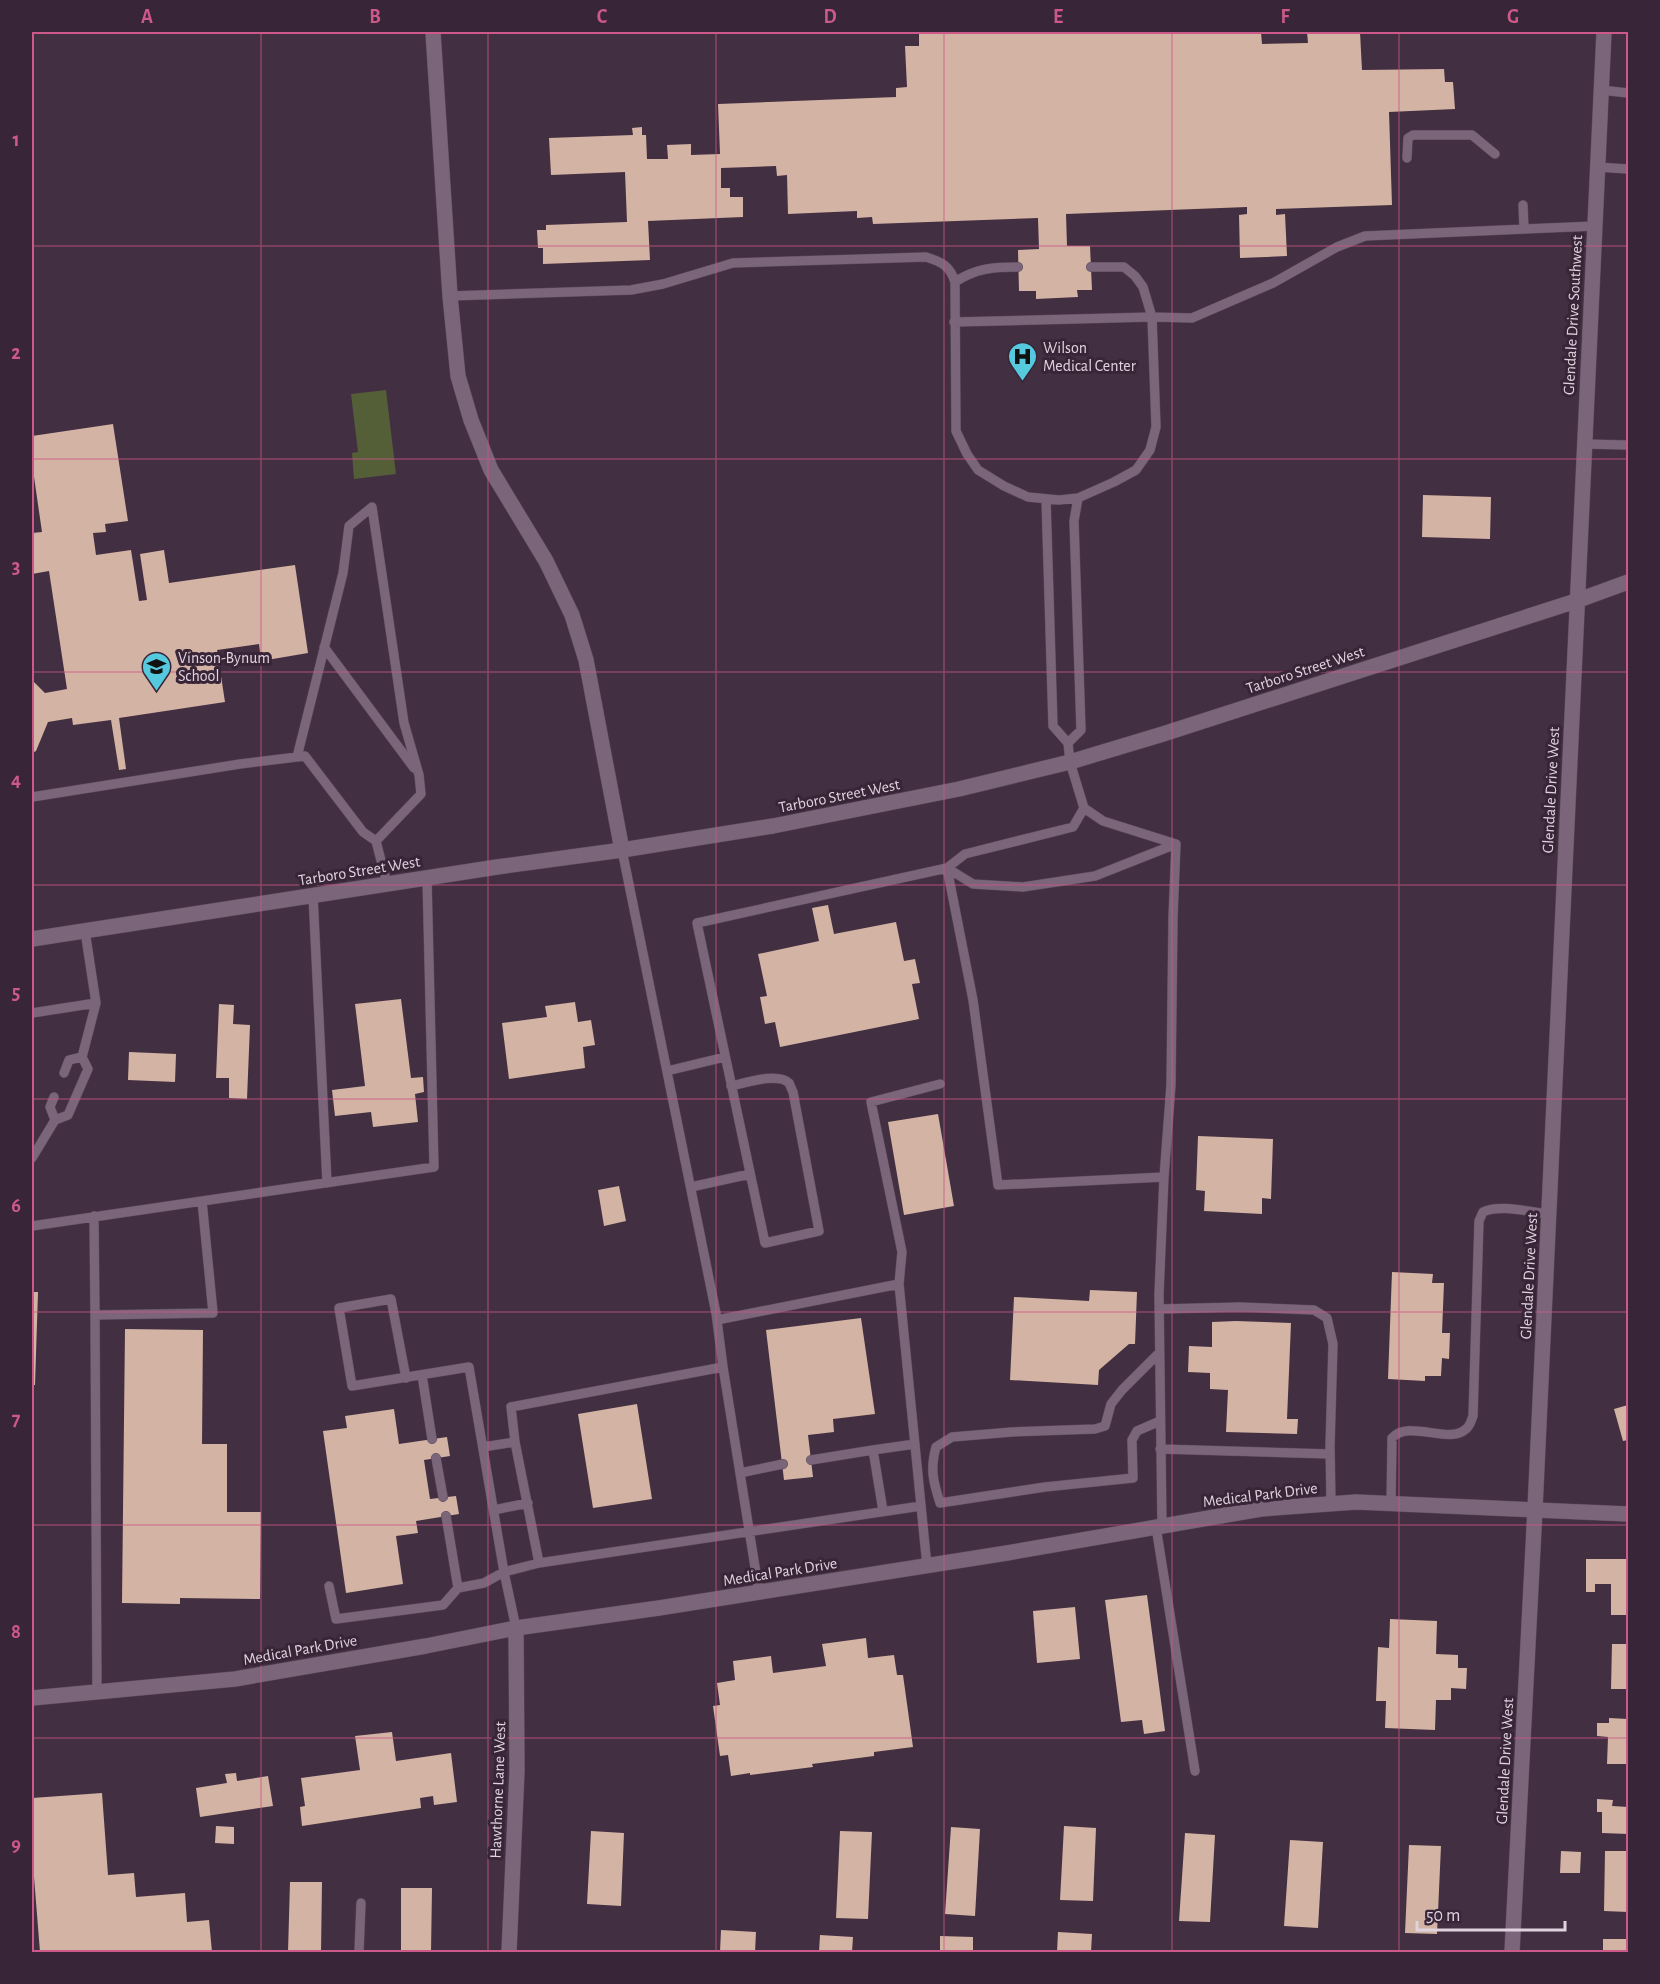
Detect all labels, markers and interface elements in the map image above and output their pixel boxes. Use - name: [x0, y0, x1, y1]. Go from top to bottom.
- text: A: [141, 7, 153, 27]
- text: B: [369, 7, 381, 27]
- text: C: [597, 7, 608, 27]
- text: D: [823, 7, 837, 27]
- text: E: [1053, 7, 1063, 27]
- text: F: [1280, 7, 1290, 27]
- text: G: [1507, 7, 1519, 27]
- text: 1: [12, 130, 20, 150]
- street label: Glendale Drive Southwest: [1561, 235, 1585, 395]
- hospital icon: Wilson Medical Center: [1006, 340, 1038, 382]
- place label: Wilson Medical Center: [1043, 340, 1137, 374]
- text: 2: [11, 343, 21, 363]
- text: 3: [12, 557, 20, 577]
- street label: Tarboro Street West: [1244, 643, 1366, 697]
- school or university icon: Vinson-Bynum School: [141, 650, 173, 692]
- place label: Vinson-Bynum School: [178, 650, 270, 684]
- street label: Glendale Drive West: [1540, 726, 1562, 854]
- text: 4: [11, 770, 21, 790]
- street label: Tarboro Street West: [777, 776, 901, 816]
- street label: Tarboro Street West: [297, 853, 421, 889]
- text: 5: [12, 983, 20, 1003]
- text: 6: [11, 1196, 21, 1216]
- street label: Glendale Drive West: [1518, 1212, 1540, 1340]
- text: 7: [12, 1409, 21, 1429]
- street label: Medical Park Drive: [1202, 1480, 1318, 1510]
- street label: Medical Park Drive: [722, 1555, 838, 1589]
- text: 8: [11, 1622, 21, 1642]
- street label: Medical Park Drive: [242, 1632, 358, 1668]
- street label: Glendale Drive West: [1494, 1697, 1516, 1825]
- street label: Hawthorne Lane West: [488, 1721, 508, 1859]
- text: 9: [11, 1835, 21, 1855]
- scale bar: [1417, 1894, 1566, 1932]
- text: 50 m: [1426, 1907, 1460, 1925]

